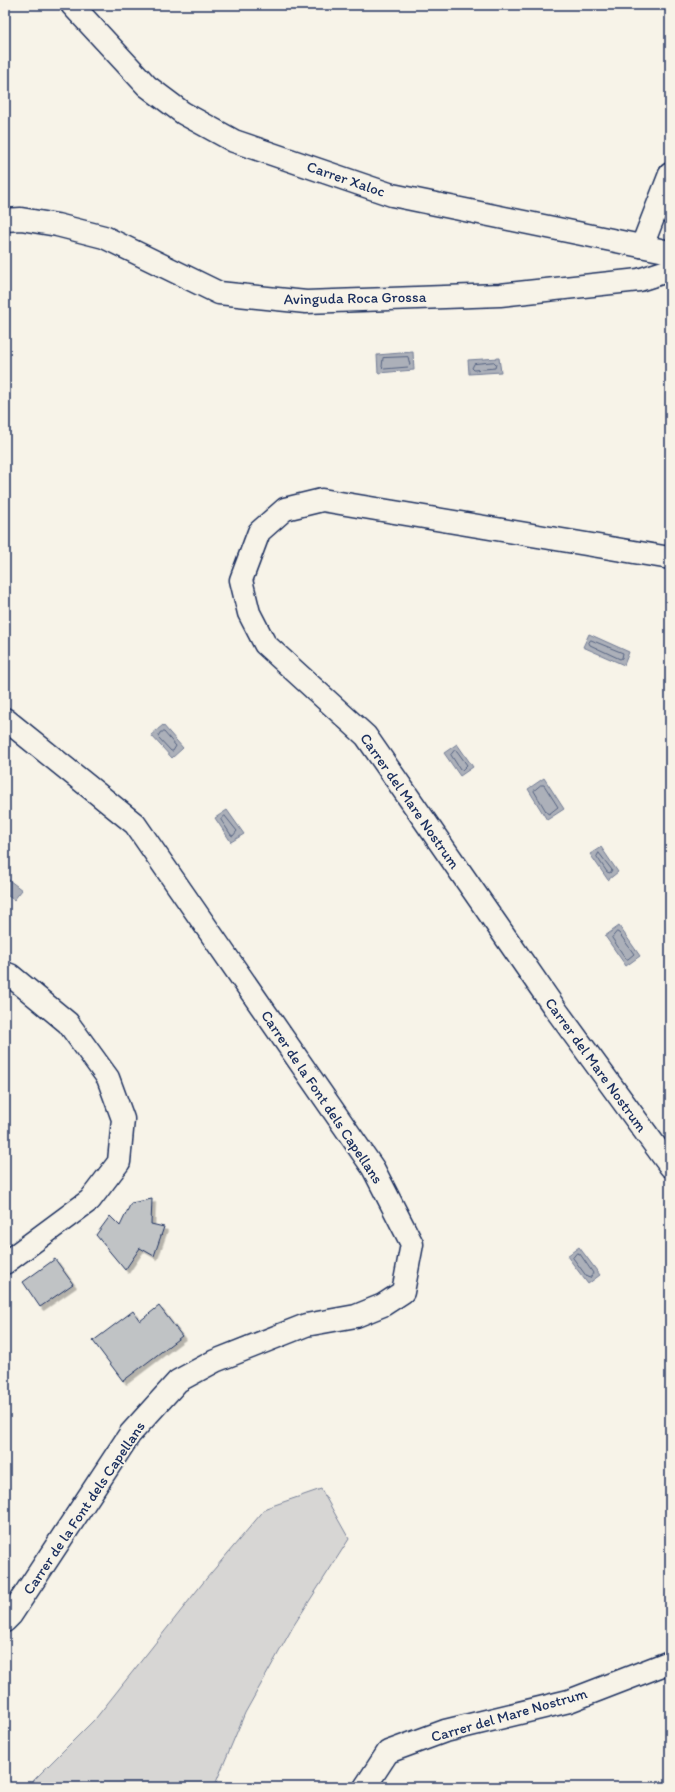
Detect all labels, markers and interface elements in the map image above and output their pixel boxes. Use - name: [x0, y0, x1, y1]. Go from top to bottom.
- street label: Carrer Xaloc: [304, 157, 388, 201]
- street label: Avinguda Roca Grossa: [283, 288, 427, 308]
- street label: Carrer del Mare Nostrum: [356, 730, 464, 873]
- street label: Carrer del Mare Nostrum: [541, 994, 651, 1136]
- street label: Carrer de la Font dels Capellans: [257, 1007, 387, 1187]
- street label: Carrer de la Font dels Capellans: [19, 1418, 149, 1598]
- street label: Carrer del Mare Nostrum: [429, 1684, 590, 1746]

